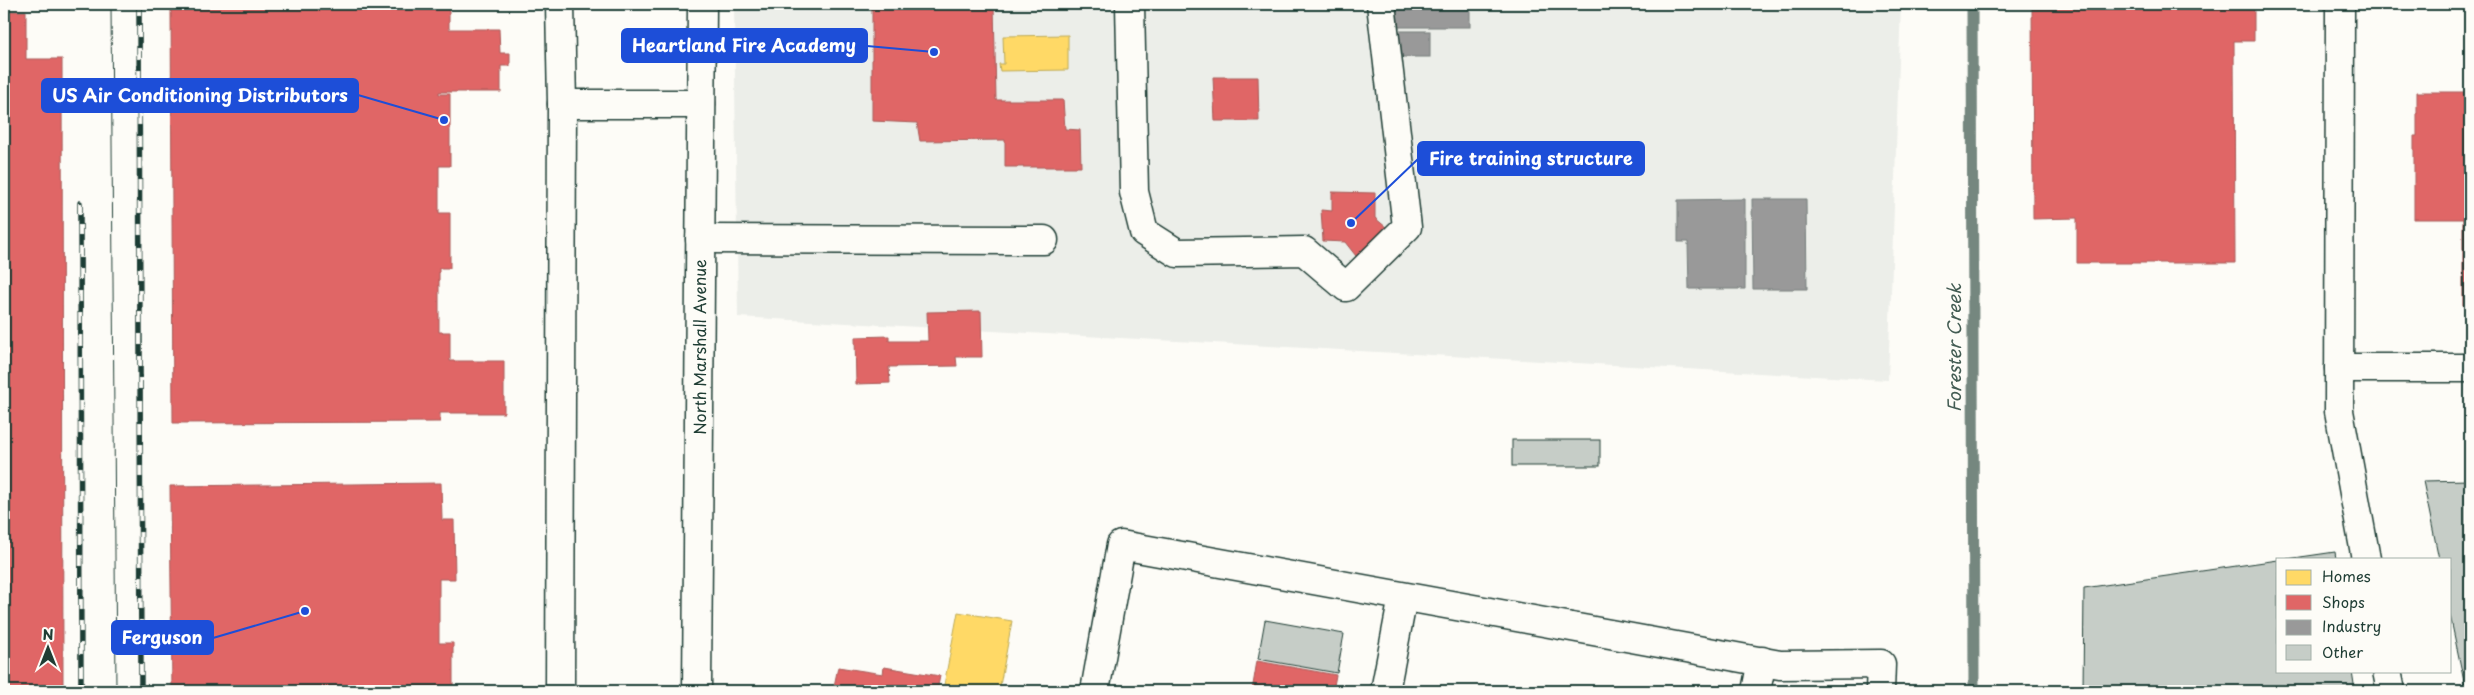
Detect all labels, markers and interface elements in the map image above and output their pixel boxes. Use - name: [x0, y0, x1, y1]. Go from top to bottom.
- callout: Heartland Fire Academy: [622, 29, 867, 62]
- text: Heartland Fire Academy: [632, 31, 856, 58]
- callout: US Air Conditioning Distributors: [42, 79, 358, 112]
- text: US Air Conditioning Distributors: [52, 81, 348, 108]
- callout: Fire training structure: [1418, 142, 1644, 175]
- text: Fire training structure: [1429, 144, 1633, 171]
- street label: North Marshall Avenue: [687, 259, 711, 435]
- water label: Forester Creek: [1940, 283, 1967, 412]
- legend: [2276, 558, 2452, 672]
- text: Homes: [2322, 564, 2371, 587]
- text: Shops: [2322, 590, 2365, 613]
- text: Industry: [2322, 614, 2381, 637]
- callout: Ferguson: [112, 621, 213, 654]
- north arrow: [22, 622, 72, 672]
- text: Ferguson: [121, 623, 203, 650]
- text: N: [42, 624, 54, 645]
- text: Other: [2322, 640, 2363, 663]

